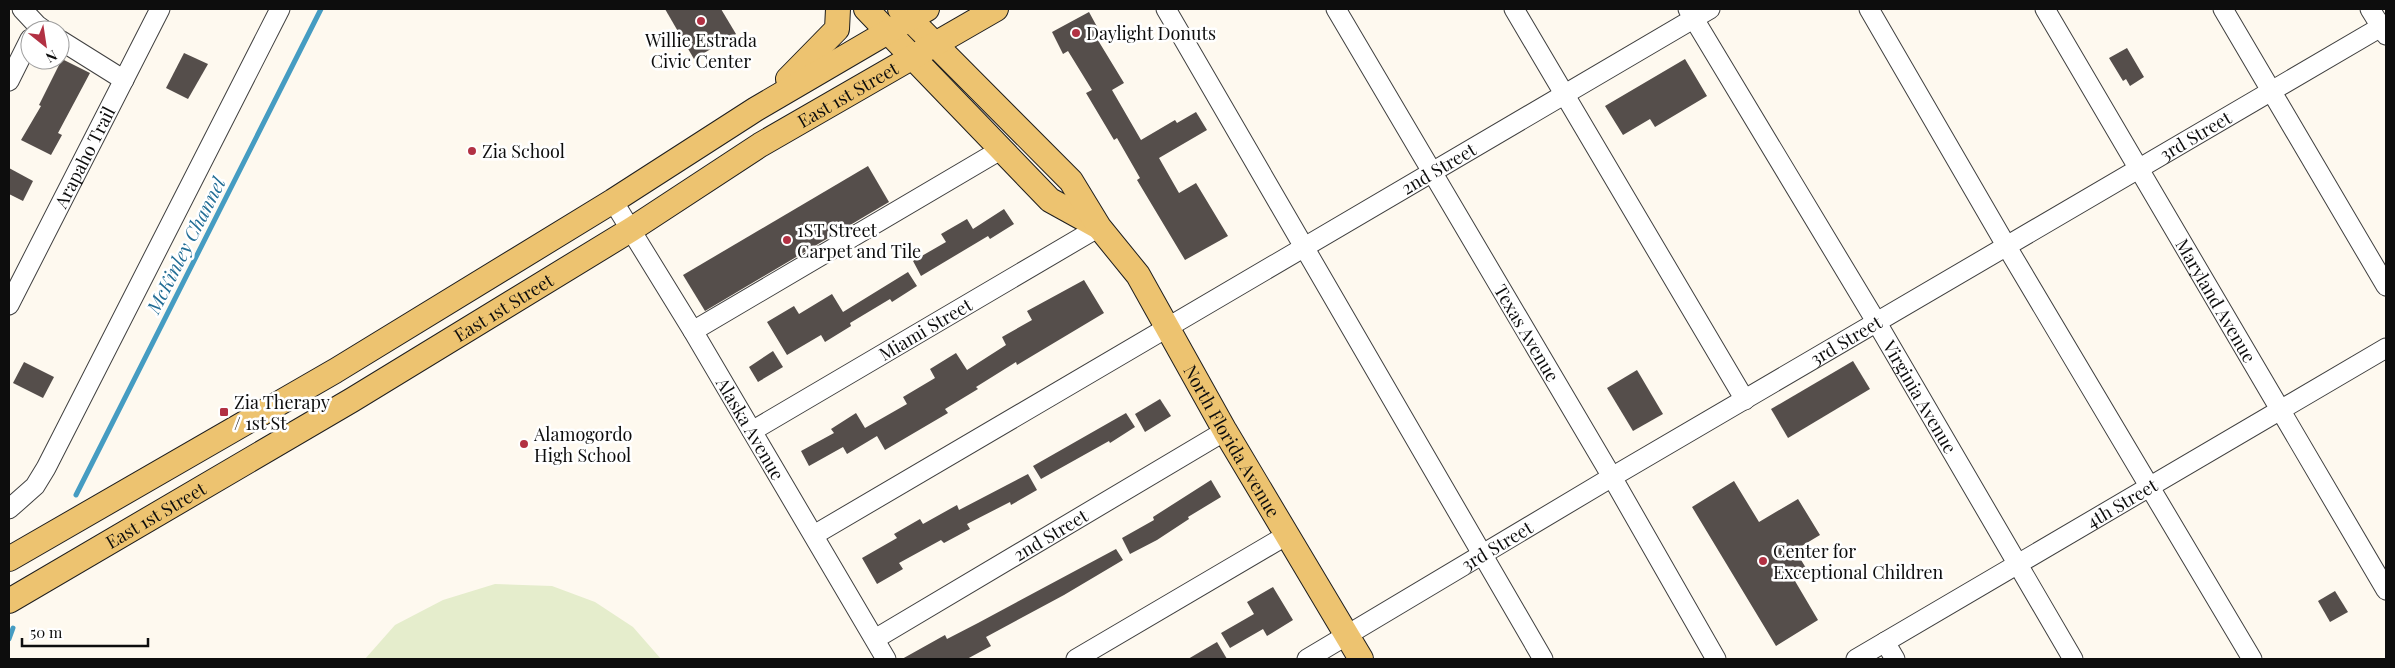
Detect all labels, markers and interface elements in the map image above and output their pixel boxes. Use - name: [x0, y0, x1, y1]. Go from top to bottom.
- marker: Willie Estrada Civic Center: [695, 15, 707, 27]
- north arrow: [20, 20, 70, 70]
- place label: Daylight Donuts: [1086, 21, 1216, 45]
- marker: Daylight Donuts: [1070, 27, 1082, 39]
- place label: Willie Estrada Civic Center: [644, 28, 757, 73]
- text: N: [43, 46, 61, 67]
- street label: East 1st Street: [793, 56, 903, 133]
- street label: Arapaho Trail: [48, 102, 120, 213]
- street label: 3rd Street: [2155, 105, 2236, 166]
- street label: 2nd Street: [1397, 137, 1481, 200]
- place label: Zia School: [482, 139, 565, 163]
- marker: Zia School: [466, 145, 478, 157]
- water label: McKinley Channel: [139, 172, 231, 318]
- place label: 1ST Street Carpet and Tile: [797, 218, 921, 263]
- marker: 1ST Street Carpet and Tile: [781, 234, 793, 246]
- street label: Maryland Avenue: [2170, 234, 2262, 367]
- street label: East 1st Street: [449, 268, 558, 347]
- street label: Texas Avenue: [1489, 280, 1565, 386]
- street label: Miami Street: [874, 292, 977, 366]
- street label: 3rd Street: [1806, 310, 1886, 371]
- street label: Virginia Avenue: [1877, 335, 1962, 458]
- street label: North Florida Avenue: [1178, 360, 1286, 522]
- street label: Alaska Avenue: [710, 372, 790, 484]
- place label: Zia Therapy / 1st St: [234, 390, 330, 435]
- marker: Zia Therapy / 1st St: [218, 406, 230, 418]
- place label: Alamogordo High School: [533, 422, 633, 467]
- marker: Alamogordo High School: [518, 438, 530, 450]
- street label: 4th Street: [2082, 473, 2162, 533]
- street label: East 1st Street: [101, 476, 211, 554]
- street label: 2nd Street: [1009, 503, 1093, 566]
- street label: 3rd Street: [1457, 515, 1537, 576]
- place label: Center for Exceptional Children: [1773, 539, 1944, 584]
- marker: Center for Exceptional Children: [1757, 555, 1769, 567]
- scale bar: [22, 616, 149, 648]
- text: 50 m: [30, 622, 63, 642]

